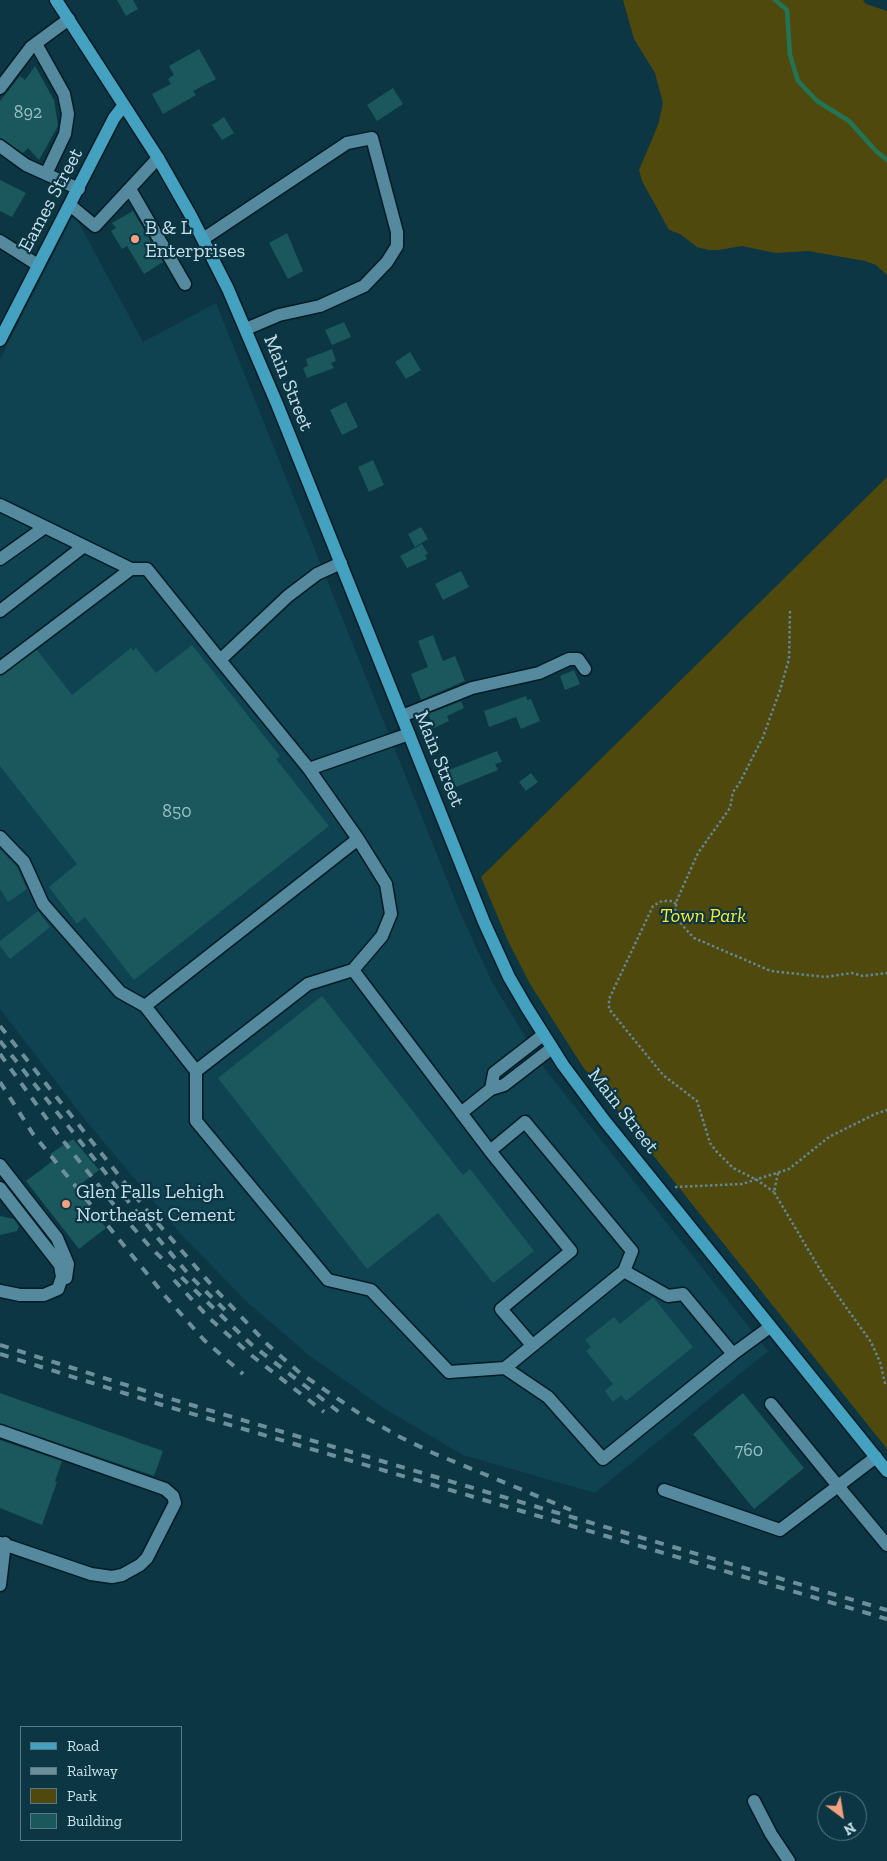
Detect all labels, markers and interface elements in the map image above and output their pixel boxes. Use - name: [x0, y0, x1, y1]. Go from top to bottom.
- house number: 892: [14, 102, 42, 124]
- street label: Eames Street: [14, 144, 88, 256]
- place label: B & L Enterprises: [145, 216, 245, 263]
- marker: B & L Enterprises: [129, 233, 141, 245]
- street label: Main Street: [258, 331, 318, 435]
- street label: Main Street: [409, 707, 469, 811]
- house number: 850: [162, 801, 192, 823]
- park label: Town Park: [660, 904, 746, 928]
- street label: Main Street: [582, 1064, 664, 1158]
- place label: Glen Falls Lehigh Northeast Cement: [76, 1180, 235, 1227]
- marker: Glen Falls Lehigh Northeast Cement: [60, 1198, 72, 1210]
- house number: 760: [735, 1440, 763, 1462]
- legend: [20, 1726, 182, 1841]
- text: Road: [67, 1737, 99, 1755]
- text: Railway: [67, 1762, 118, 1780]
- text: Park: [67, 1787, 97, 1805]
- north arrow: [817, 1791, 867, 1841]
- text: Building: [67, 1812, 122, 1830]
- text: N: [841, 1818, 858, 1838]

